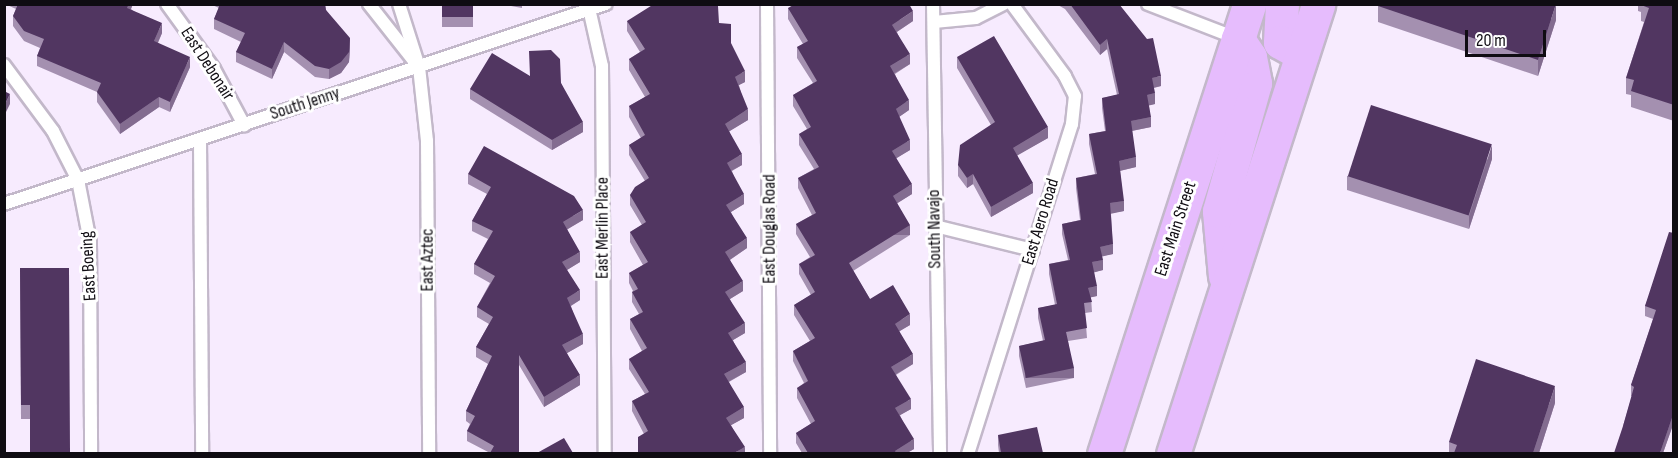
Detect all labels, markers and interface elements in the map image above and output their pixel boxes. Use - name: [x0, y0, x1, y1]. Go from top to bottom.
- scale bar: [1468, 18, 1549, 56]
- street label: East Debonair: [175, 23, 239, 105]
- text: 20 m: [1476, 30, 1506, 51]
- street label: South Jenny: [267, 83, 343, 125]
- street label: East Douglas Road: [759, 174, 781, 284]
- street label: East Aero Road: [1018, 176, 1064, 268]
- street label: East Merlin Place: [592, 177, 614, 279]
- street label: East Main Street: [1151, 179, 1201, 279]
- street label: South Navajo: [924, 189, 946, 269]
- street label: East Aztec: [417, 229, 439, 291]
- street label: East Boeing: [76, 231, 102, 301]

